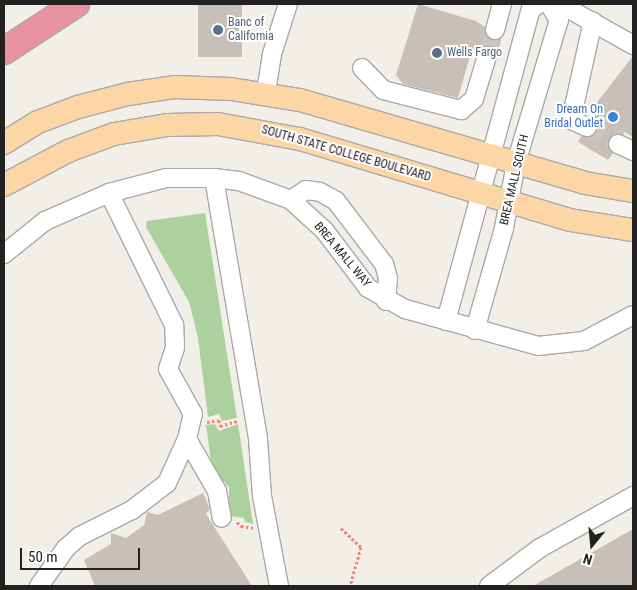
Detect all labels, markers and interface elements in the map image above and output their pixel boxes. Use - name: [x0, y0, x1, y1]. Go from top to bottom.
- place label: Banc of California: [228, 16, 274, 44]
- marker: Banc of California: [212, 24, 224, 36]
- place label: Wells Fargo: [447, 46, 502, 60]
- marker: Wells Fargo: [431, 47, 443, 59]
- place label: Dream On Bridal Outlet: [544, 103, 603, 131]
- marker: Dream On Bridal Outlet: [607, 111, 619, 123]
- street label: SOUTH STATE COLLEGE BOULEVARD: [260, 123, 432, 185]
- street label: BREA MALL SOUTH: [498, 133, 532, 227]
- street label: BREA MALL WAY: [311, 220, 373, 290]
- north arrow: [567, 520, 617, 570]
- scale bar: [22, 538, 142, 570]
- text: 50 m: [28, 548, 58, 566]
- text: N: [581, 550, 594, 568]

